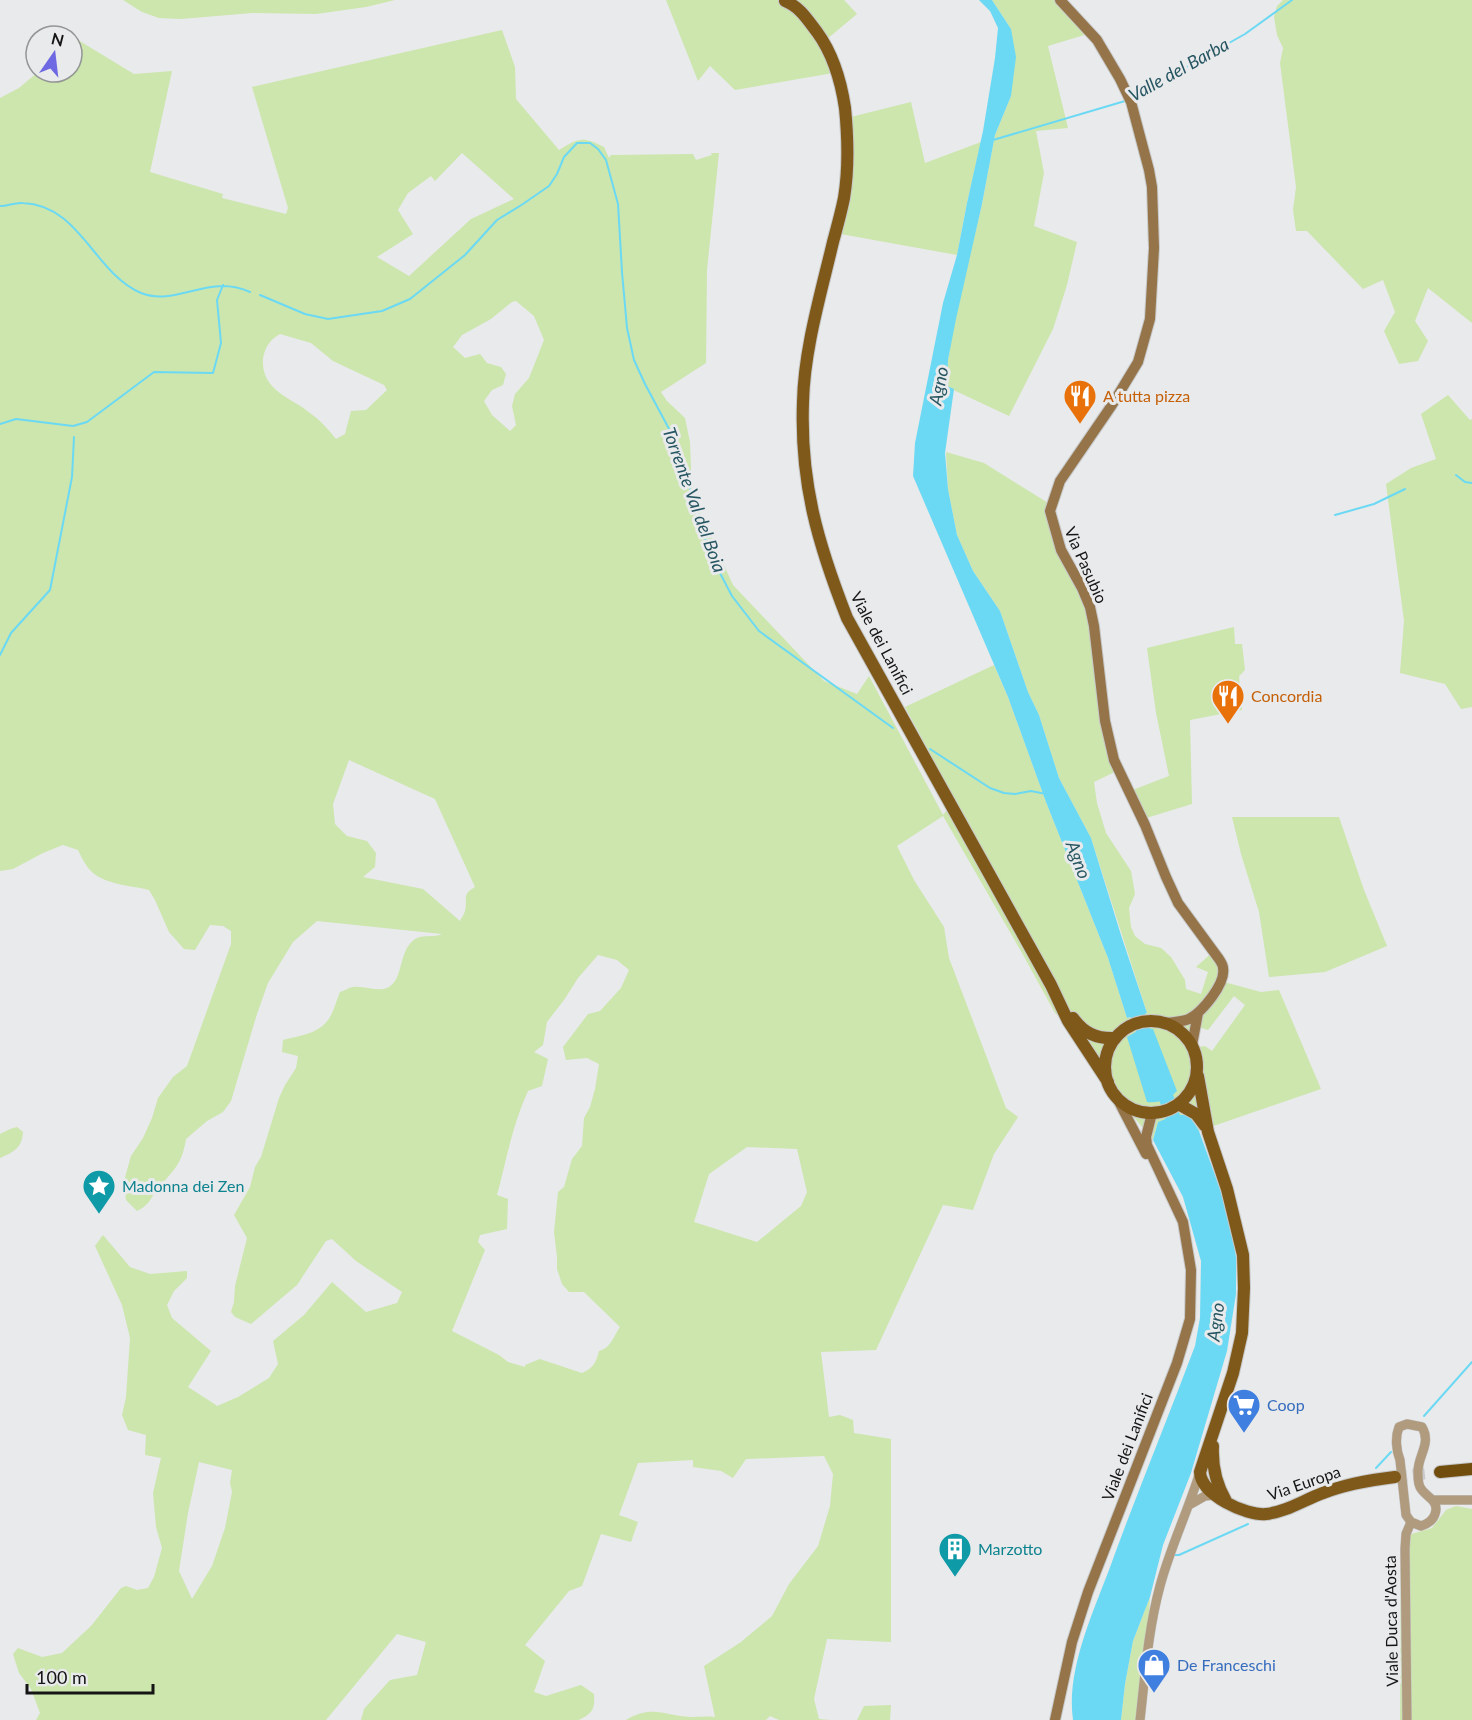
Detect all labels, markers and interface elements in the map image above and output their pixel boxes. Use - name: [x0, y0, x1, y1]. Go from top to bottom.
- north arrow: [24, 24, 84, 84]
- text: N: [49, 28, 66, 50]
- water label: Valle del Barba: [1124, 33, 1233, 106]
- water label: Agno: [923, 365, 953, 408]
- restaurant icon: A tutta pizza: [1062, 378, 1098, 425]
- place label: A tutta pizza: [1103, 386, 1190, 405]
- water label: Torrente Val del Boia: [658, 424, 731, 575]
- street label: Via Pasubio: [1061, 524, 1112, 606]
- street label: Viale dei Lanifici: [847, 588, 918, 697]
- restaurant icon: Concordia: [1210, 678, 1246, 725]
- place label: Concordia: [1251, 686, 1322, 705]
- water label: Agno: [1061, 837, 1096, 882]
- place icon: Madonna dei Zen: [81, 1168, 117, 1215]
- place label: Madonna dei Zen: [122, 1176, 244, 1195]
- water label: Agno: [1202, 1301, 1228, 1344]
- supermarket icon: Coop: [1226, 1387, 1262, 1434]
- street label: Viale dei Lanifici: [1097, 1390, 1156, 1503]
- place label: Coop: [1267, 1395, 1305, 1414]
- street label: Via Europa: [1265, 1461, 1343, 1504]
- building icon: Marzotto: [937, 1531, 973, 1578]
- place label: Marzotto: [978, 1539, 1042, 1558]
- street label: Viale Duca d'Aosta: [1380, 1555, 1401, 1687]
- shop icon: De Franceschi: [1136, 1647, 1172, 1694]
- place label: De Franceschi: [1177, 1655, 1276, 1674]
- scale bar: [27, 1657, 153, 1695]
- text: 100 m: [36, 1666, 87, 1688]

